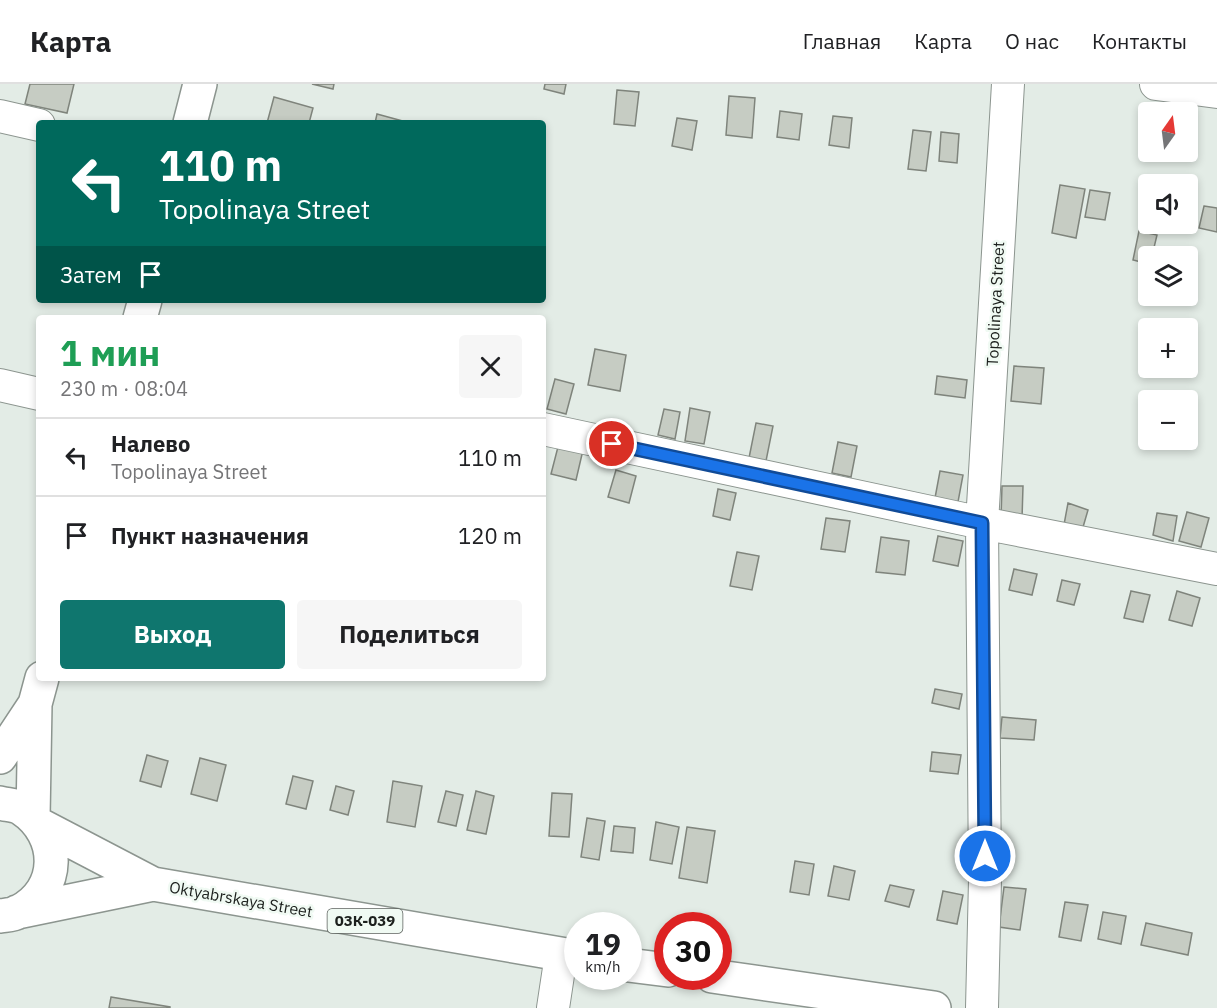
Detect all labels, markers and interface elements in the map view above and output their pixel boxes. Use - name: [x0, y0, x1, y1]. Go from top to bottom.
- text: Карта: [30, 23, 111, 60]
- text: Главная: [803, 27, 881, 55]
- text: Карта: [914, 27, 972, 55]
- text: О нас: [1005, 27, 1059, 55]
- text: Контакты: [1092, 27, 1187, 55]
- north arrow: [1138, 102, 1198, 162]
- map controls: [1138, 102, 1198, 450]
- text: 110 m: [159, 138, 282, 193]
- icon: left: [60, 144, 138, 222]
- button: sound: [1138, 174, 1198, 234]
- text: Topolinaya Street: [159, 191, 370, 226]
- street label: Topolinaya Street: [982, 241, 1008, 367]
- button: layers: [1138, 246, 1198, 306]
- icon: arrive: [134, 258, 167, 291]
- text: Затем: [60, 260, 122, 289]
- button: +: [1138, 318, 1198, 378]
- text: 1 мин: [60, 329, 160, 376]
- button: close: [459, 335, 522, 398]
- text: 230 m · 08:04: [60, 375, 188, 402]
- button: −: [1138, 390, 1198, 450]
- pin: [586, 418, 637, 469]
- icon: arrive: [595, 427, 628, 460]
- text: Налево: [111, 429, 190, 458]
- icon: left: [60, 441, 93, 474]
- text: 110 m: [458, 443, 522, 472]
- text: Topolinaya Street: [111, 458, 267, 485]
- icon: arrive: [60, 519, 93, 552]
- text: Пункт назначения: [111, 521, 309, 550]
- text: 120 m: [458, 521, 522, 550]
- button: Выход: [60, 600, 285, 669]
- button: Поделиться: [297, 600, 522, 669]
- position arrow: [953, 824, 1017, 888]
- street label: Oktyabrskaya Street: [168, 877, 314, 921]
- road number: 03К-039: [328, 909, 403, 933]
- speed limit sign: 30: [654, 912, 732, 990]
- text: 19: [585, 924, 621, 963]
- text: km/h: [585, 957, 621, 976]

